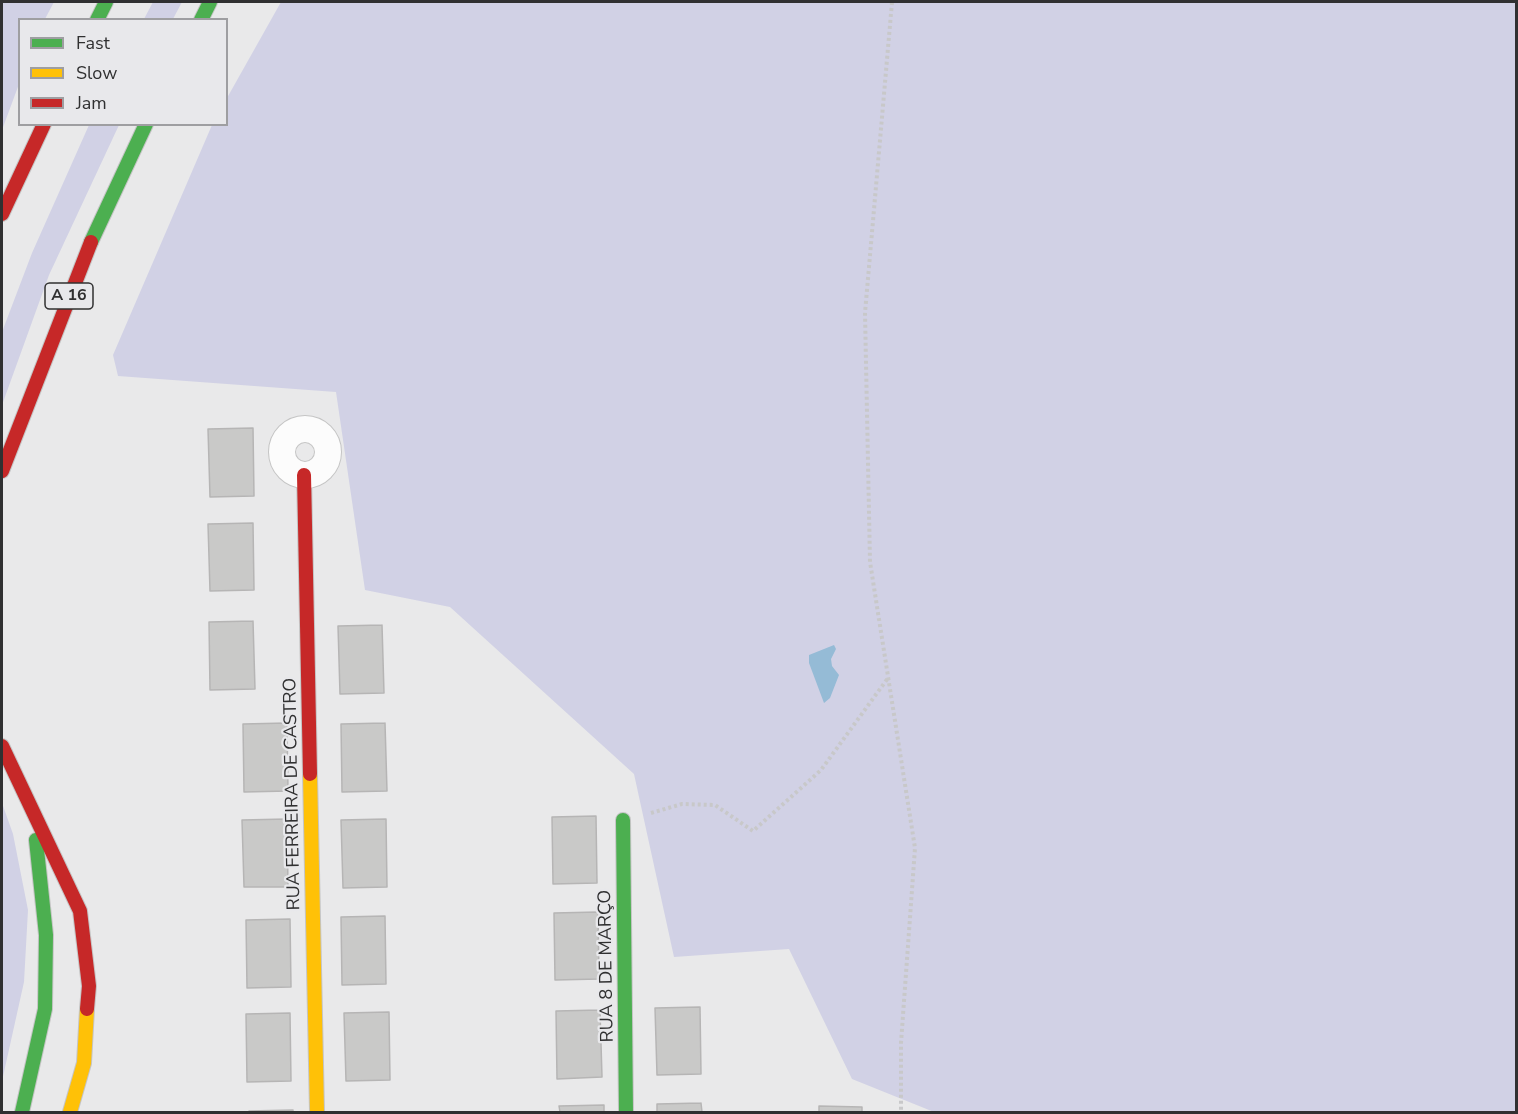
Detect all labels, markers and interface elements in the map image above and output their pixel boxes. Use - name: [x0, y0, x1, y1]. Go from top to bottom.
- legend: [18, 18, 228, 126]
- text: Fast: [76, 31, 110, 55]
- text: Slow: [76, 61, 117, 85]
- text: Jam: [76, 91, 107, 115]
- road number: A 16: [45, 283, 93, 309]
- street label: RUA FERREIRA DE CASTRO: [280, 678, 306, 910]
- street label: RUA 8 DE MARÇO: [595, 889, 619, 1043]

